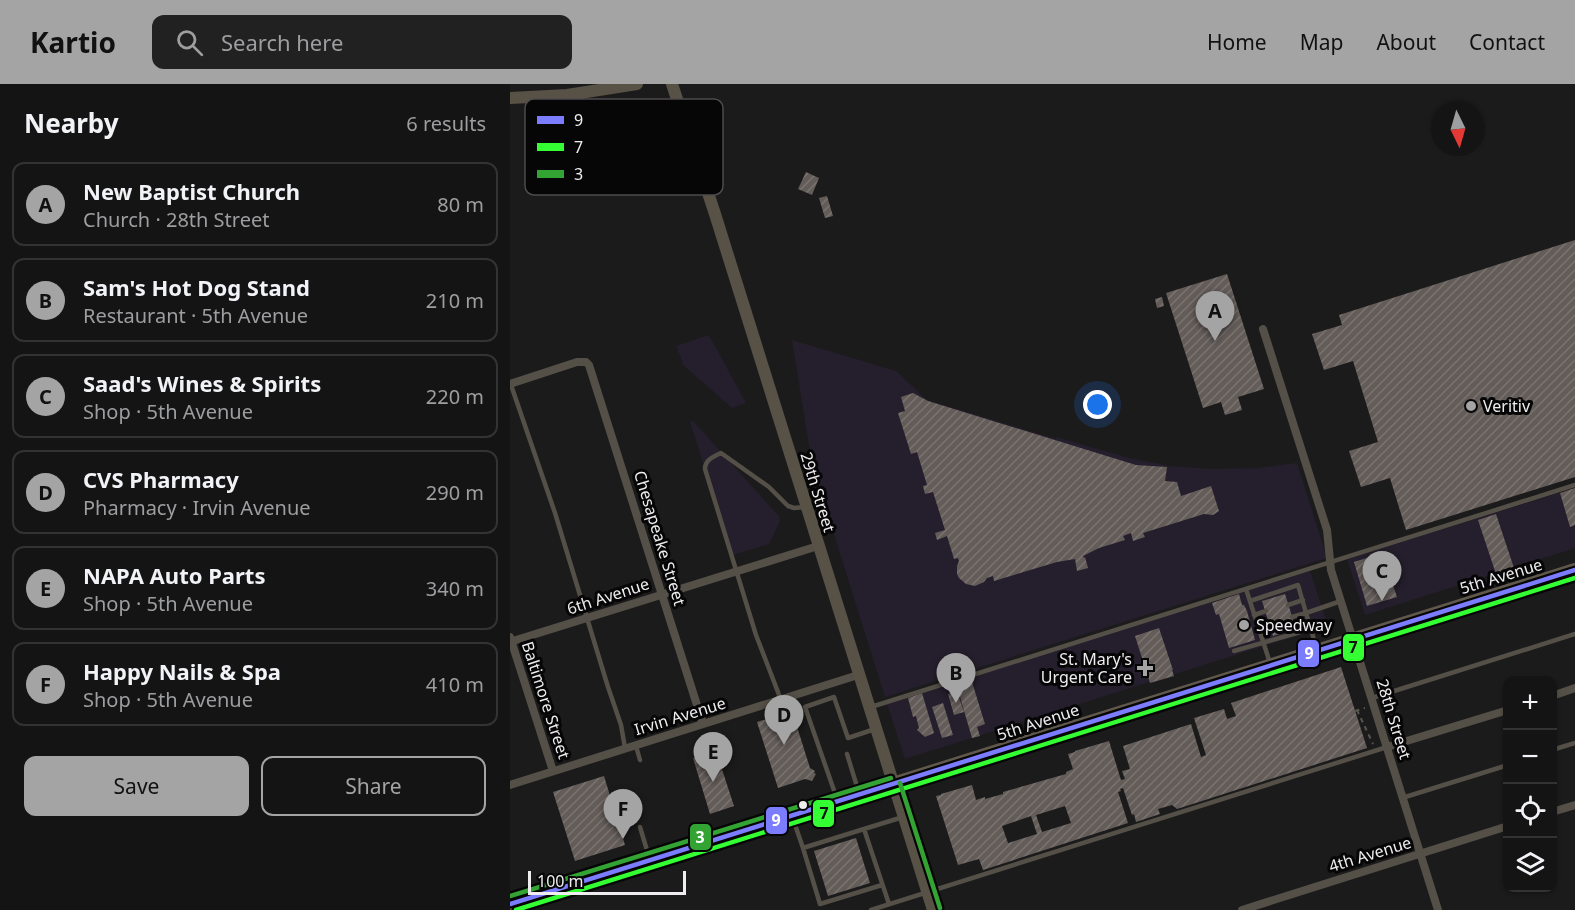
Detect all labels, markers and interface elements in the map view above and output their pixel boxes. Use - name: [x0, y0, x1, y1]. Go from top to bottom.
- search box: [152, 15, 572, 69]
- text: Kartio: [30, 23, 116, 61]
- icon: search: [173, 26, 206, 59]
- text: Search here: [221, 27, 343, 57]
- text: Home: [1207, 28, 1267, 56]
- text: Map: [1300, 28, 1343, 56]
- text: About: [1376, 28, 1436, 56]
- text: Contact: [1469, 28, 1545, 56]
- legend: [525, 99, 723, 195]
- north arrow: [1431, 102, 1485, 156]
- text: Nearby: [24, 105, 119, 141]
- text: 9: [574, 109, 583, 131]
- text: 6 results: [406, 110, 486, 137]
- text: 7: [574, 136, 583, 158]
- text: 3: [574, 163, 583, 185]
- text: New Baptist Church: [83, 176, 300, 206]
- text: A: [39, 191, 52, 218]
- text: 80 m: [437, 191, 484, 218]
- text: Church · 28th Street: [83, 206, 269, 233]
- text: Sam's Hot Dog Stand: [83, 272, 310, 302]
- text: B: [39, 287, 52, 314]
- text: 210 m: [426, 287, 484, 314]
- pin: A: [1196, 292, 1234, 341]
- text: Restaurant · 5th Avenue: [83, 302, 308, 329]
- text: Saad's Wines & Spirits: [83, 368, 321, 398]
- text: C: [39, 383, 52, 410]
- text: 220 m: [426, 383, 484, 410]
- your location: [1083, 390, 1112, 419]
- place label: Veritiv: [1483, 395, 1531, 417]
- text: Shop · 5th Avenue: [83, 398, 253, 425]
- marker: Veritiv: [1464, 399, 1478, 413]
- street label: 29th Street: [795, 449, 841, 535]
- text: CVS Pharmacy: [83, 464, 239, 494]
- street label: Chesapeake Street: [629, 468, 691, 608]
- text: D: [38, 479, 53, 506]
- text: 290 m: [426, 479, 484, 506]
- text: Pharmacy · Irvin Avenue: [83, 494, 311, 521]
- pin: C: [1362, 552, 1402, 601]
- street label: 5th Avenue: [1457, 553, 1545, 599]
- text: NAPA Auto Parts: [83, 560, 265, 590]
- street label: 6th Avenue: [564, 572, 652, 620]
- text: E: [40, 575, 51, 602]
- text: 340 m: [426, 575, 484, 602]
- text: Shop · 5th Avenue: [83, 590, 253, 617]
- place label: Speedway: [1256, 614, 1333, 636]
- marker: Speedway: [1237, 618, 1251, 632]
- line badge: 7: [1342, 633, 1365, 662]
- text: 7: [1348, 636, 1358, 658]
- street label: Baltimore Street: [517, 638, 575, 762]
- line badge: 9: [1297, 639, 1320, 668]
- text: 9: [1304, 642, 1314, 664]
- place label: St. Mary's Urgent Care: [1041, 648, 1132, 688]
- pin: B: [936, 654, 976, 703]
- text: Happy Nails & Spa: [83, 656, 281, 686]
- marker: St. Mary's Urgent Care: [1136, 659, 1154, 677]
- text: F: [40, 671, 51, 698]
- text: 410 m: [426, 671, 484, 698]
- street label: 28th Street: [1371, 676, 1417, 762]
- map controls: [1503, 676, 1557, 892]
- button: +: [1503, 676, 1557, 730]
- text: Shop · 5th Avenue: [83, 686, 253, 713]
- street label: Irvin Avenue: [632, 692, 728, 740]
- pin: D: [764, 696, 804, 745]
- street label: 5th Avenue: [994, 698, 1082, 746]
- button: −: [1503, 730, 1557, 784]
- pin: E: [694, 732, 732, 782]
- button: Save: [24, 756, 249, 816]
- button: Share: [261, 756, 486, 816]
- button: locate: [1503, 784, 1557, 838]
- pin: F: [604, 790, 642, 839]
- unlabelled marker: [797, 799, 809, 811]
- line badge: 7: [812, 799, 835, 828]
- text: 7: [819, 802, 829, 824]
- line badge: 9: [765, 806, 788, 835]
- text: 9: [771, 809, 781, 831]
- line badge: 3: [689, 823, 712, 851]
- text: 3: [695, 826, 705, 848]
- street label: 4th Avenue: [1326, 831, 1414, 877]
- button: layers: [1503, 838, 1557, 892]
- scale bar: [528, 868, 686, 896]
- text: 100 m: [537, 870, 584, 892]

